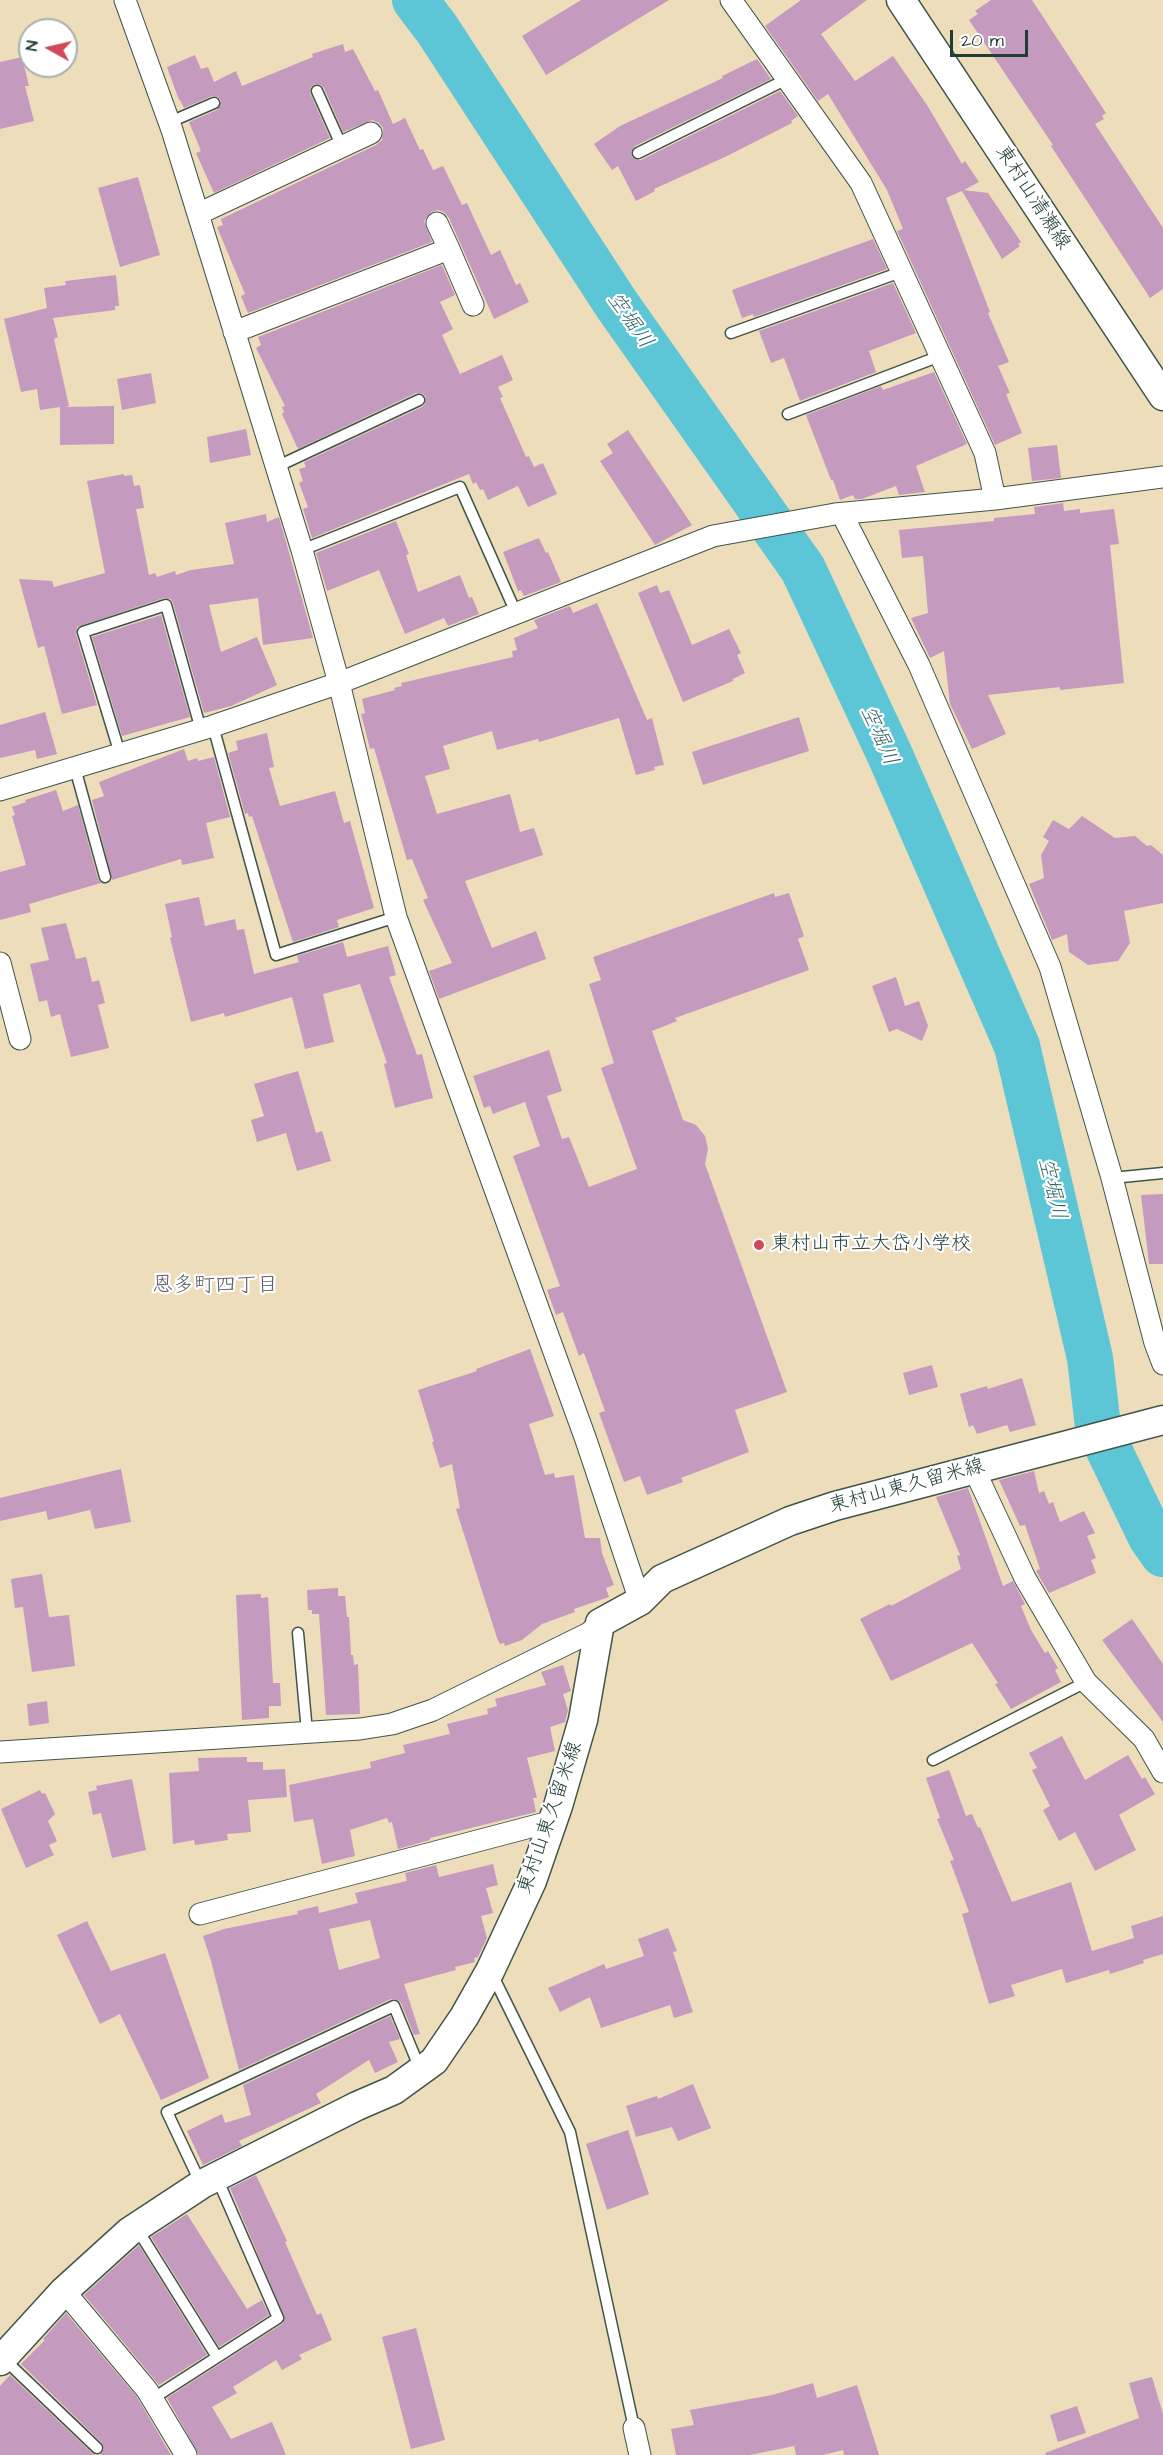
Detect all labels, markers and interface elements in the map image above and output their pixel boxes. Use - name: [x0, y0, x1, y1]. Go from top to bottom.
- north arrow: [18, 18, 78, 78]
- scale bar: [953, 18, 1031, 56]
- text: 20 m: [961, 28, 1004, 53]
- text: N: [21, 39, 44, 52]
- street label: 東村山清瀬線: [989, 141, 1075, 255]
- water label: 空堀川: [601, 288, 657, 354]
- water label: 空堀川: [854, 702, 902, 770]
- water label: 空堀川: [1032, 1155, 1070, 1223]
- place label: 東村山市立大岱小学校: [771, 1233, 971, 1257]
- marker: 東村山市立大岱小学校: [752, 1238, 766, 1252]
- district label: 恩多町四丁目: [152, 1274, 278, 1300]
- street label: 東村山東久留米線: [827, 1455, 987, 1519]
- street label: 東村山東久留米線: [514, 1738, 588, 1898]

